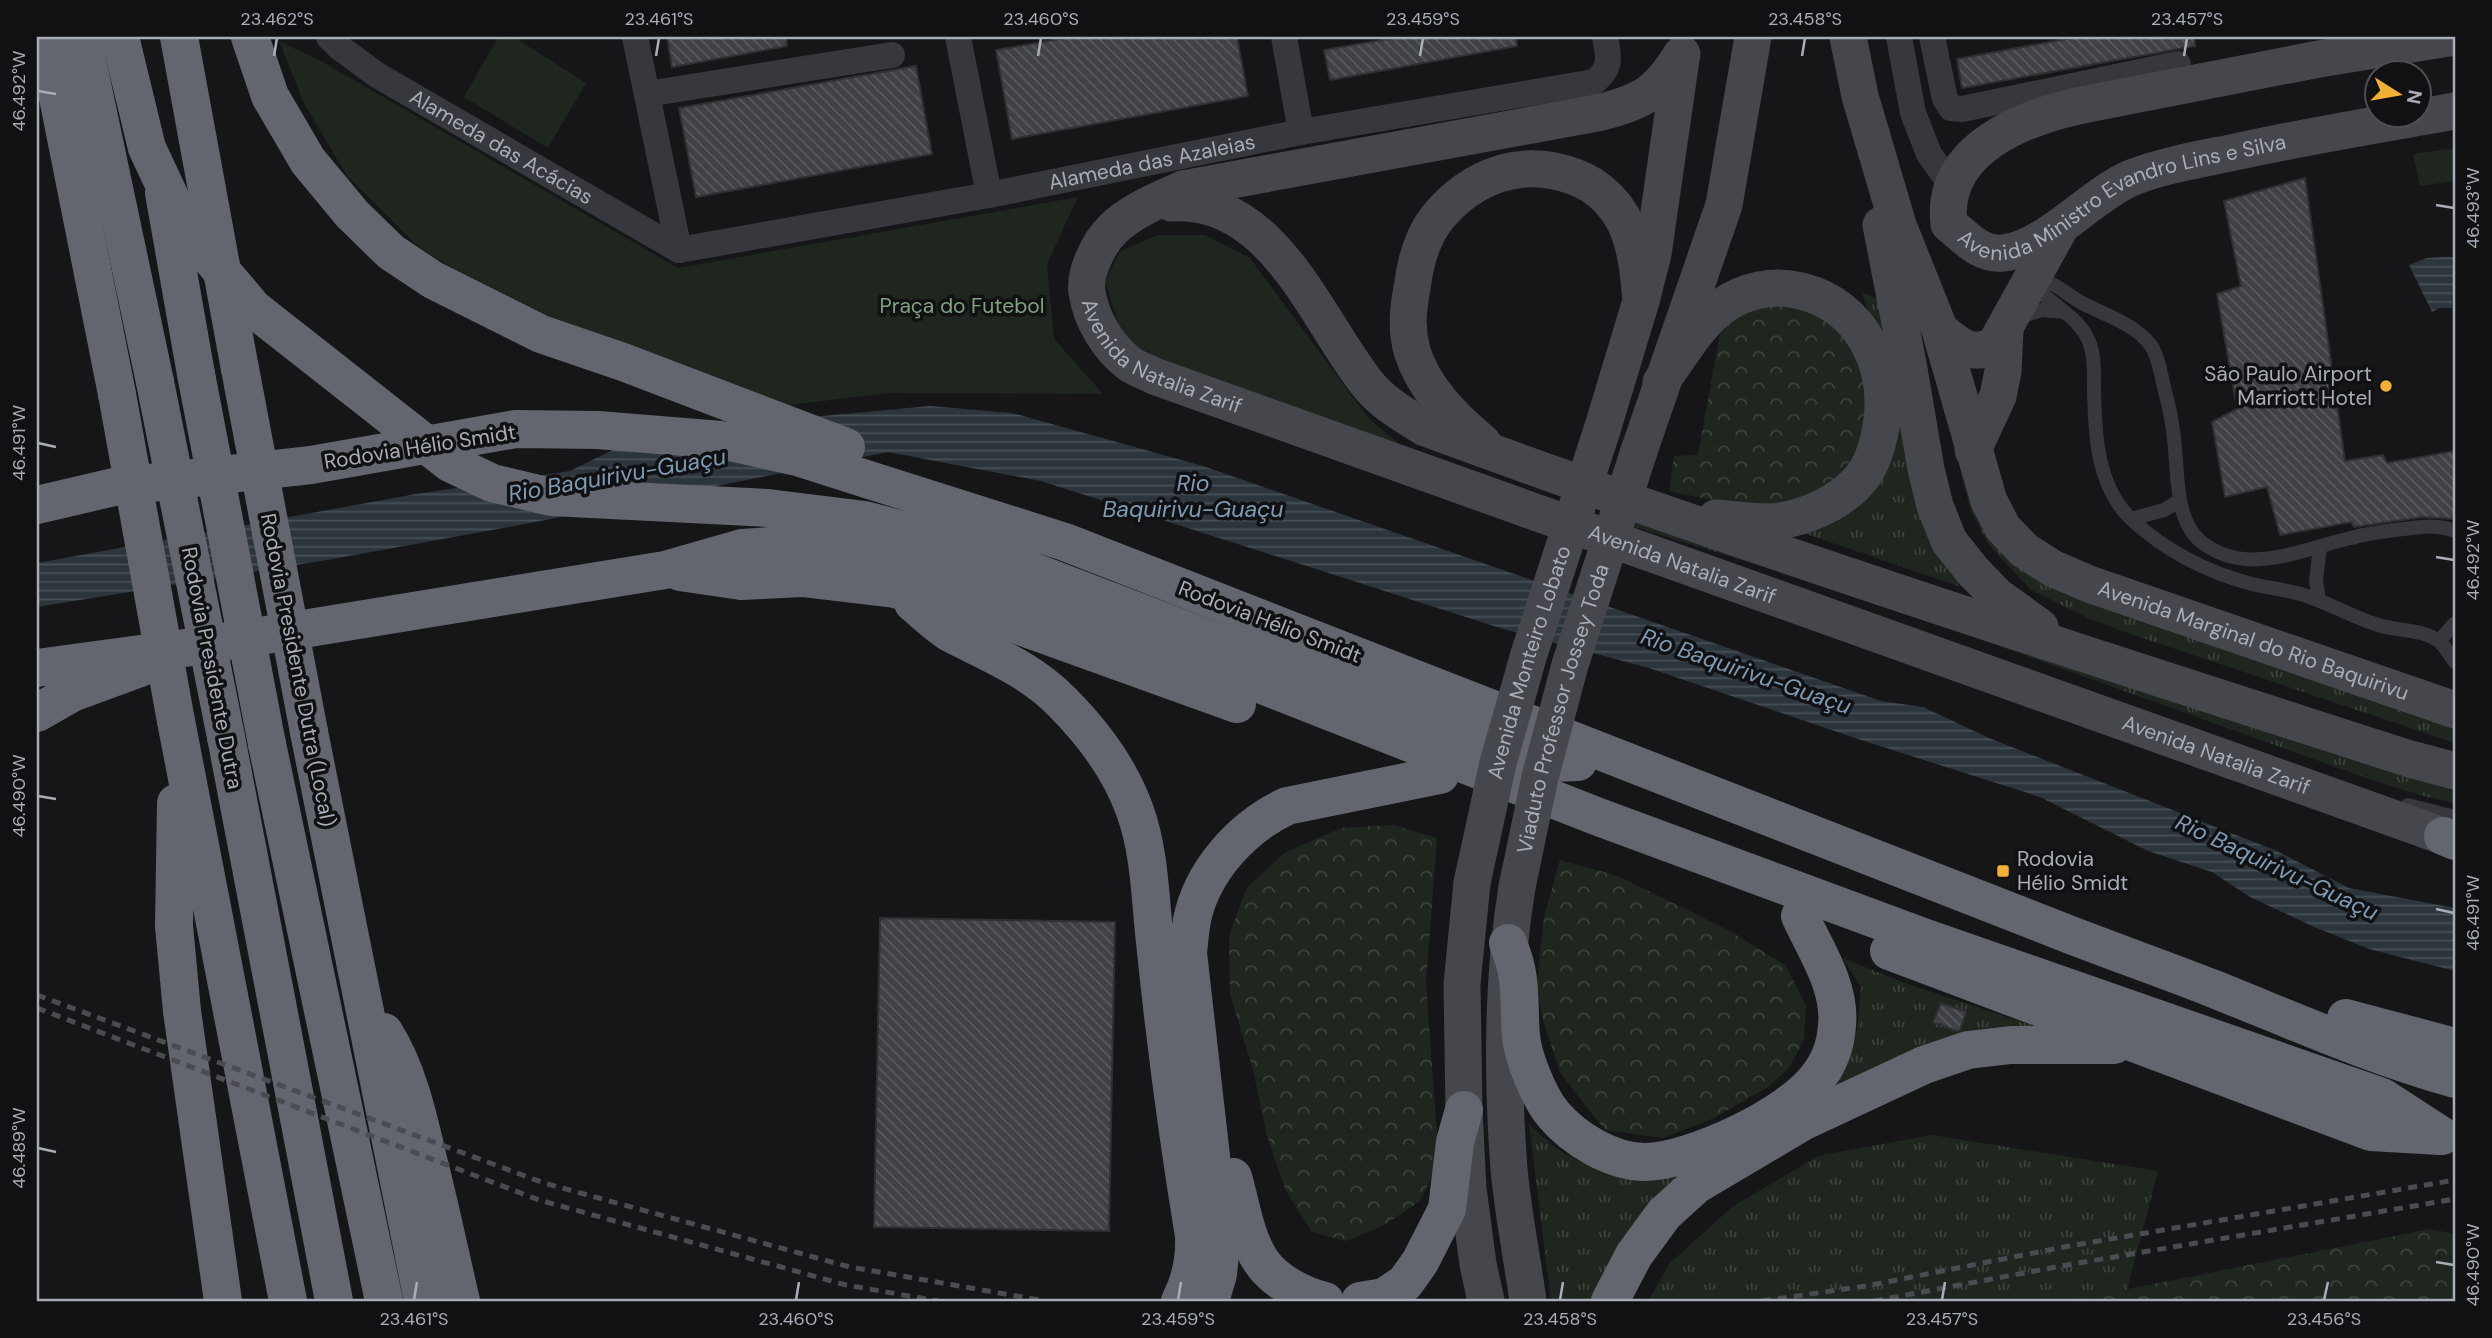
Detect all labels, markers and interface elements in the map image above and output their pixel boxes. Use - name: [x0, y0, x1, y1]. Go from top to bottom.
- text: 23.462°S: [240, 7, 314, 31]
- text: 23.461°S: [624, 7, 694, 31]
- text: 23.460°S: [1003, 7, 1079, 31]
- text: 23.459°S: [1386, 7, 1460, 31]
- text: 23.458°S: [1768, 7, 1842, 31]
- text: 23.457°S: [2151, 7, 2223, 31]
- text: 46.492°W: [7, 51, 31, 131]
- north arrow: [2362, 60, 2432, 130]
- street label: Alameda das Acácias: [404, 83, 598, 211]
- text: N: [2401, 88, 2428, 106]
- street label: Alameda das Azaleias: [1046, 128, 1258, 197]
- street label: Avenida Ministro Evandro Lins e Silva: [1952, 128, 2288, 267]
- text: 46.493°W: [2461, 167, 2485, 249]
- park label: Praça do Futebol: [879, 292, 1045, 320]
- street label: Avenida Natalia Zarif: [1075, 296, 1246, 420]
- place label: São Paulo Airport Marriott Hotel: [2204, 360, 2372, 412]
- marker: São Paulo Airport Marriott Hotel: [2378, 378, 2394, 394]
- text: 46.491°W: [7, 405, 31, 481]
- street label: Rodovia Hélio Smidt: [322, 418, 518, 476]
- water label: Rio Baquirivu-Guaçu: [506, 441, 728, 509]
- water label: Rio Baquirivu-Guaçu: [1102, 468, 1284, 524]
- street label: Rodovia Presidente Dutra (Local): [254, 511, 342, 829]
- street label: Avenida Natalia Zarif: [1584, 518, 1780, 611]
- text: 46.492°W: [2461, 520, 2485, 600]
- street label: Avenida Monteiro Lobato: [1481, 542, 1577, 782]
- street label: Rodovia Presidente Dutra: [175, 545, 249, 791]
- street label: Viaduto Professor Jossey Toda: [1510, 561, 1616, 856]
- street label: Rodovia Hélio Smidt: [1174, 574, 1366, 670]
- street label: Avenida Marginal do Rio Baquirivu: [2094, 574, 2413, 707]
- water label: Rio Baquirivu-Guaçu: [1637, 621, 1855, 721]
- street label: Avenida Natalia Zarif: [2118, 709, 2314, 801]
- text: 46.490°W: [7, 754, 31, 838]
- water label: Rio Baquirivu-Guaçu: [2171, 807, 2383, 927]
- place label: Rodovia Hélio Smidt: [2017, 845, 2128, 897]
- marker: Rodovia Hélio Smidt: [1995, 863, 2011, 879]
- text: 46.491°W: [2461, 875, 2485, 951]
- text: 46.489°W: [7, 1107, 31, 1189]
- text: 46.490°W: [2461, 1223, 2485, 1307]
- text: 23.461°S: [379, 1307, 449, 1331]
- text: 23.460°S: [758, 1307, 834, 1331]
- text: 23.459°S: [1141, 1307, 1215, 1331]
- text: 23.458°S: [1523, 1307, 1597, 1331]
- text: 23.457°S: [1906, 1307, 1978, 1331]
- text: 23.456°S: [2287, 1307, 2361, 1331]

